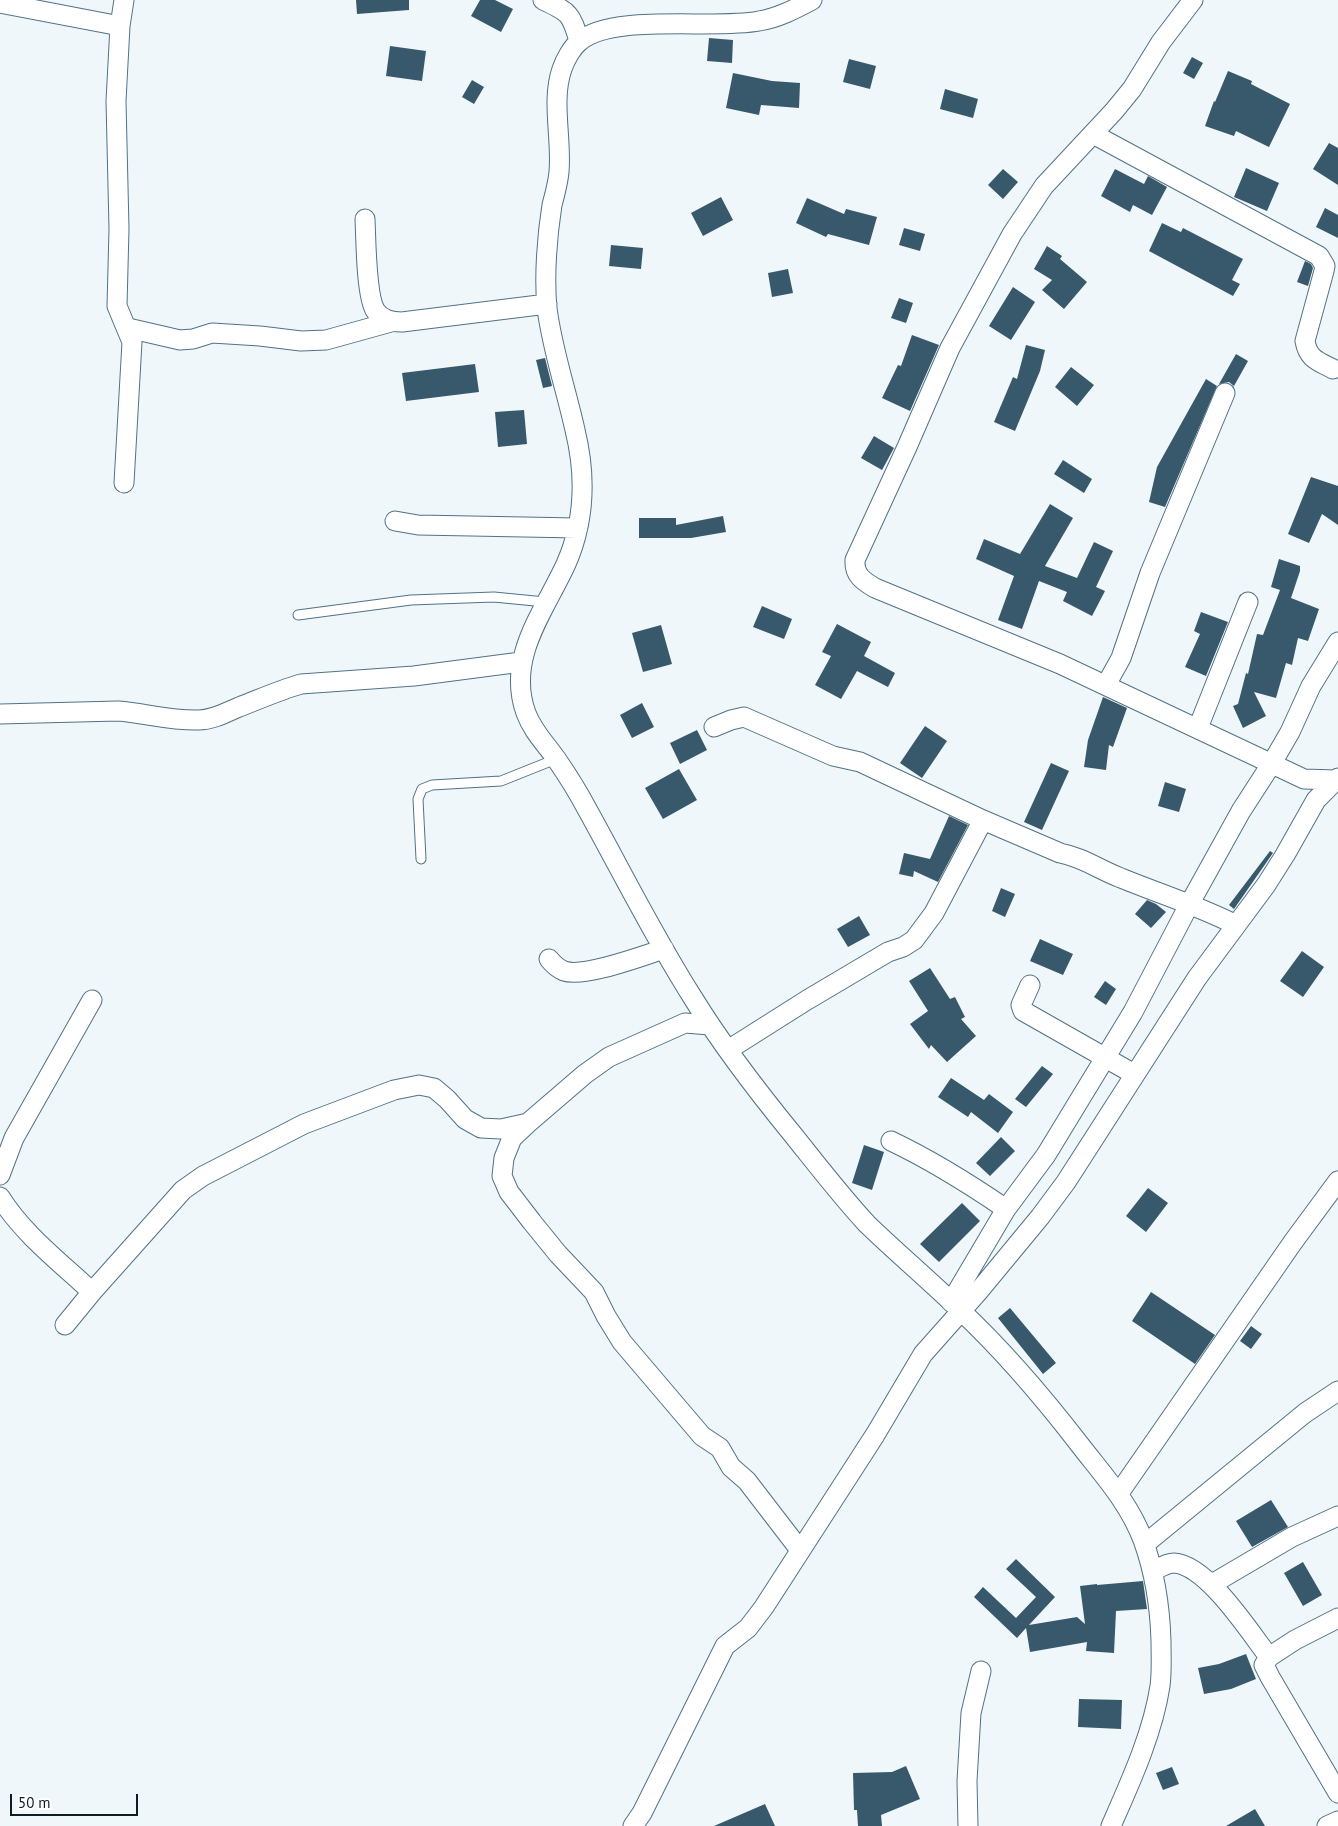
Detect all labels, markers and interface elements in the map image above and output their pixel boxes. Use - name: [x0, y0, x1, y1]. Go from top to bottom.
- scale bar: [12, 1784, 140, 1816]
- text: 50 m: [18, 1793, 51, 1812]

